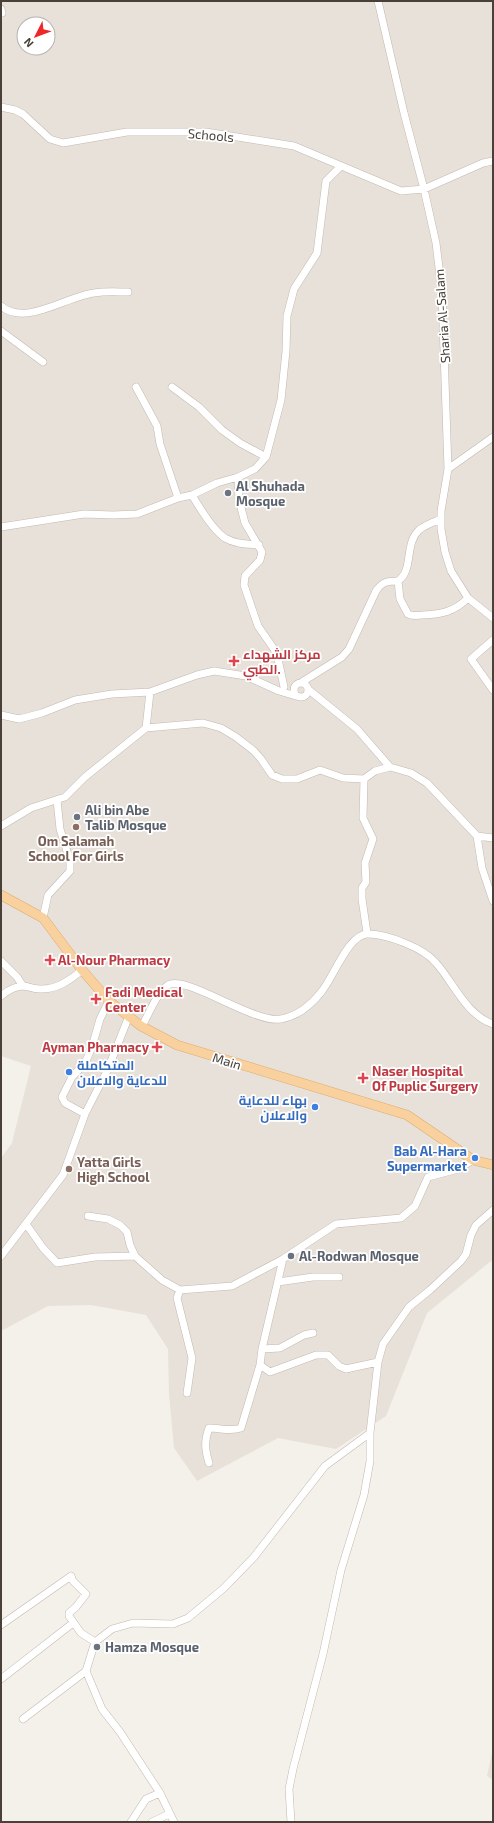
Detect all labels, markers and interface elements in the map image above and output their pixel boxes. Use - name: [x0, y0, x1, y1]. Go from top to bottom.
- north arrow: [16, 16, 56, 56]
- text: N: [21, 36, 36, 50]
- street label: Schools: [187, 125, 235, 145]
- street label: Sharia Al-Salam: [431, 268, 453, 364]
- place label: Al Shuhada Mosque: [236, 478, 305, 509]
- marker: Al Shuhada Mosque: [223, 488, 233, 498]
- place label: مركز الشهداء الطبي.: [243, 646, 321, 681]
- marker: مركز الشهداء الطبي.: [228, 655, 240, 667]
- place label: Ali bin Abe Talib Mosque: [85, 802, 167, 833]
- marker: Ali bin Abe Talib Mosque: [72, 812, 82, 822]
- marker: Om Salamah School For Girls: [71, 822, 81, 832]
- place label: Om Salamah School For Girls: [28, 833, 124, 864]
- place label: Al-Nour Pharmacy: [58, 952, 171, 968]
- marker: Al-Nour Pharmacy: [45, 955, 55, 965]
- place label: Fadi Medical Center: [105, 984, 183, 1015]
- marker: Fadi Medical Center: [90, 993, 102, 1005]
- place label: Ayman Pharmacy: [42, 1039, 150, 1055]
- marker: Ayman Pharmacy: [152, 1042, 162, 1052]
- street label: Main: [211, 1049, 243, 1073]
- place label: المتكاملة للدعاية والاعلان: [77, 1057, 167, 1089]
- place label: Naser Hospital Of Puplic Surgery: [372, 1063, 479, 1094]
- marker: المتكاملة للدعاية والاعلان: [64, 1067, 74, 1077]
- marker: Naser Hospital Of Puplic Surgery: [357, 1072, 369, 1084]
- place label: بهاء للدعاية والاعلان: [239, 1092, 307, 1124]
- marker: بهاء للدعاية والاعلان: [310, 1102, 320, 1112]
- place label: Bab Al-Hara Supermarket: [387, 1143, 468, 1174]
- marker: Bab Al-Hara Supermarket: [470, 1153, 480, 1163]
- place label: Yatta Girls High School: [77, 1154, 150, 1185]
- marker: Yatta Girls High School: [64, 1164, 74, 1174]
- place label: Al-Rodwan Mosque: [299, 1248, 419, 1264]
- marker: Al-Rodwan Mosque: [286, 1251, 296, 1261]
- place label: Hamza Mosque: [105, 1639, 199, 1655]
- marker: Hamza Mosque: [92, 1642, 102, 1652]

